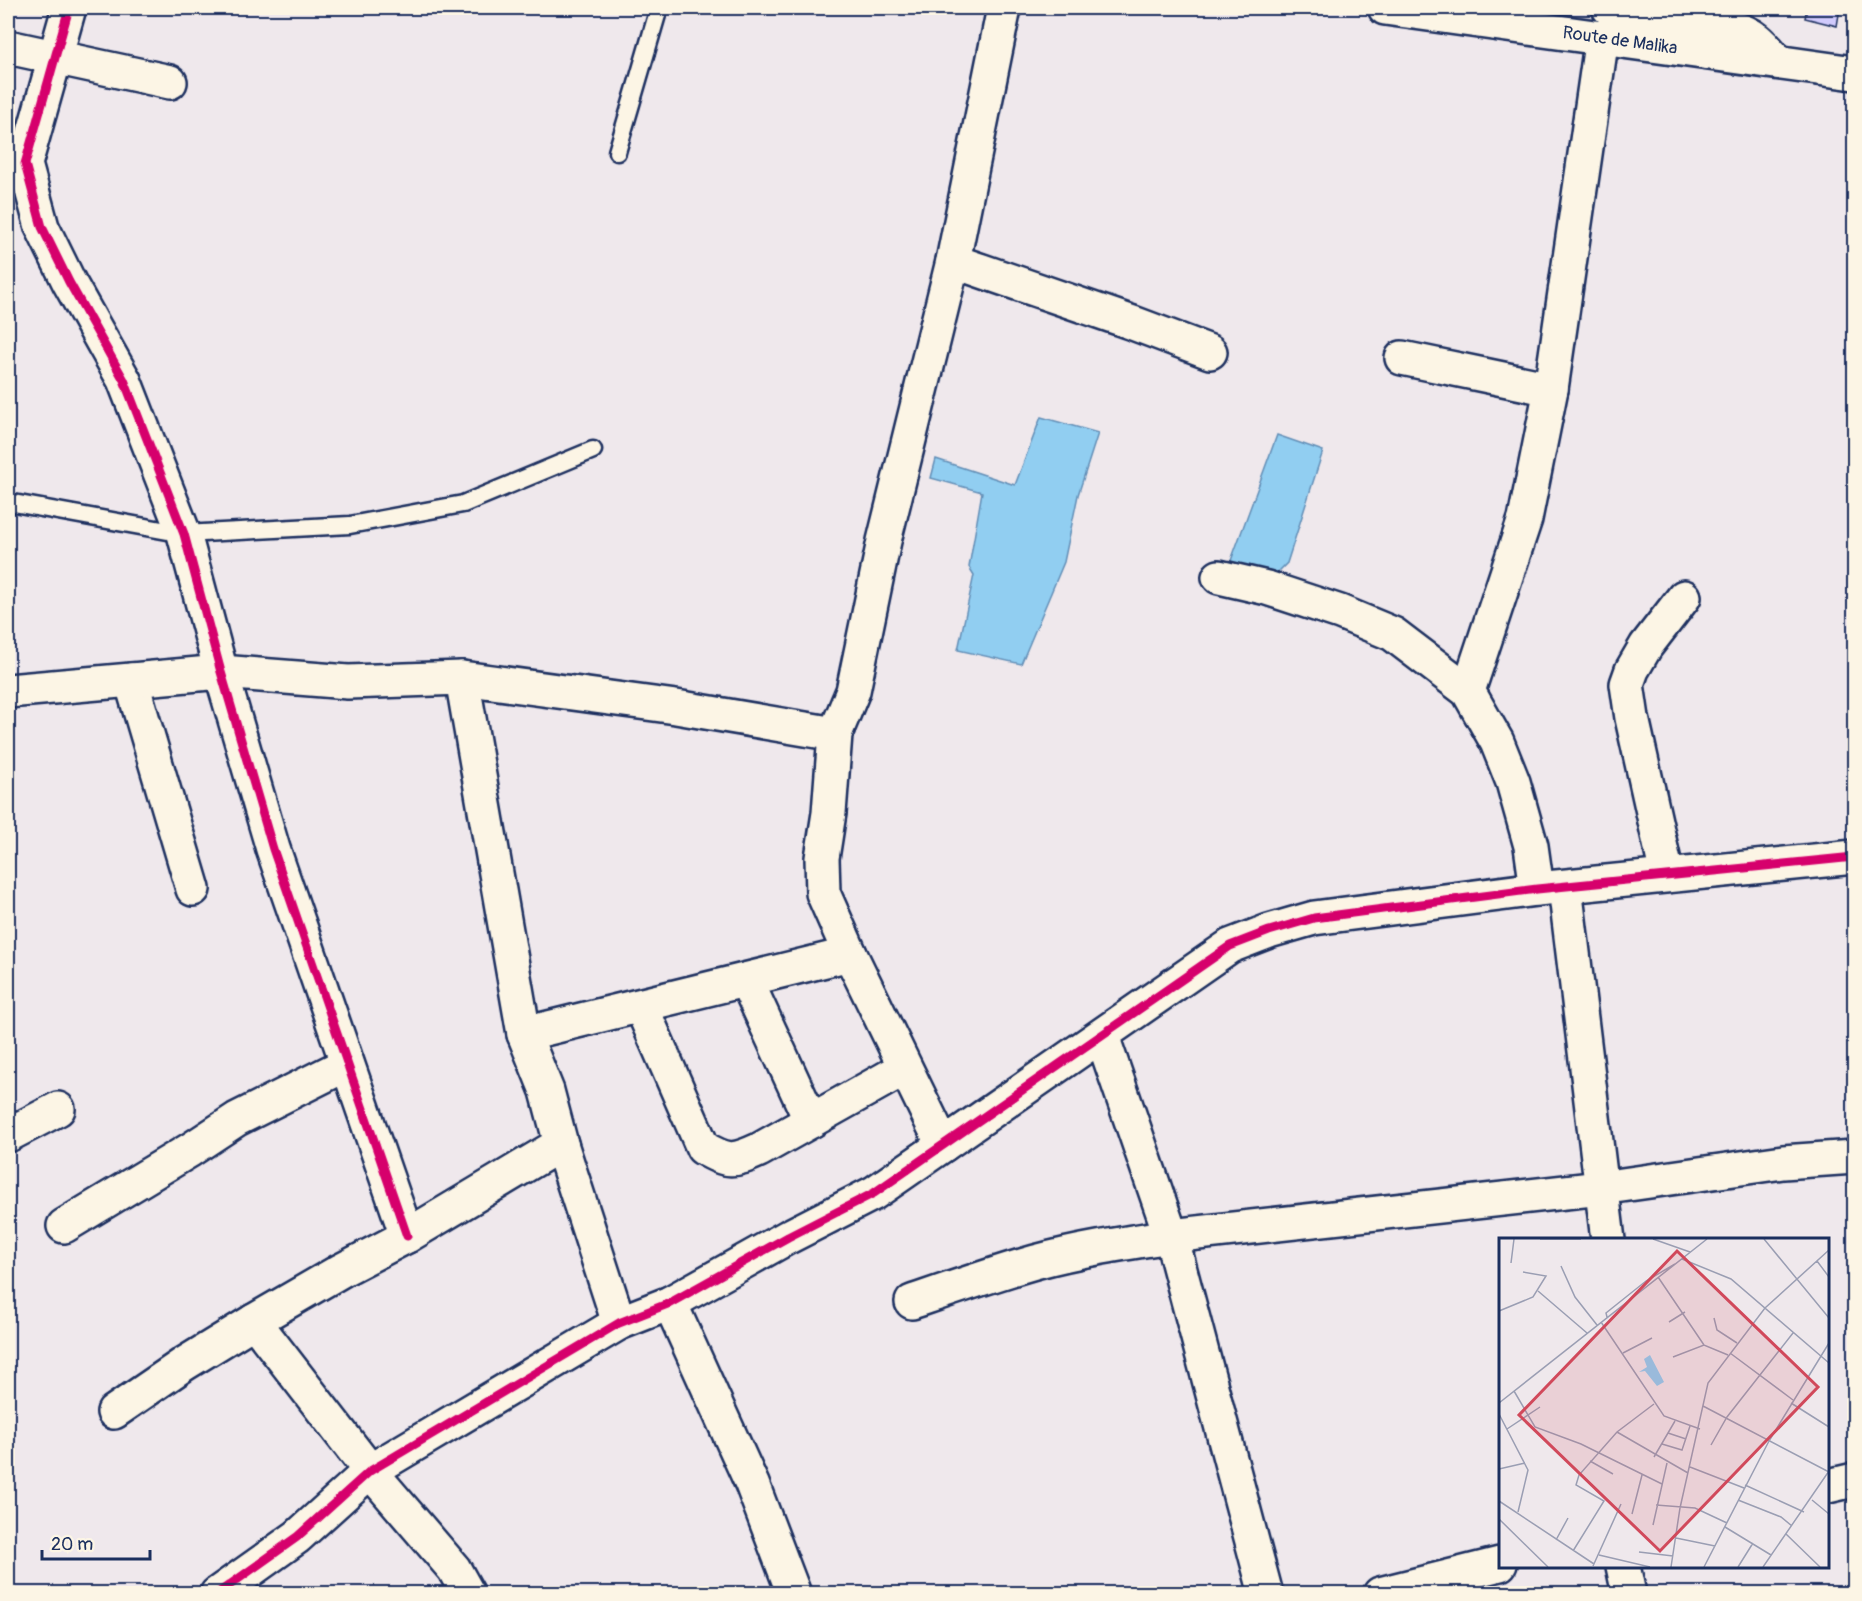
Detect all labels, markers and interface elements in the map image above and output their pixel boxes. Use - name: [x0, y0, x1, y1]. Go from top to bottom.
- street label: Route de Malika: [1561, 21, 1679, 60]
- inset map: [1499, 1238, 1829, 1568]
- scale bar: [42, 1523, 150, 1561]
- text: 20 m: [51, 1533, 93, 1556]

